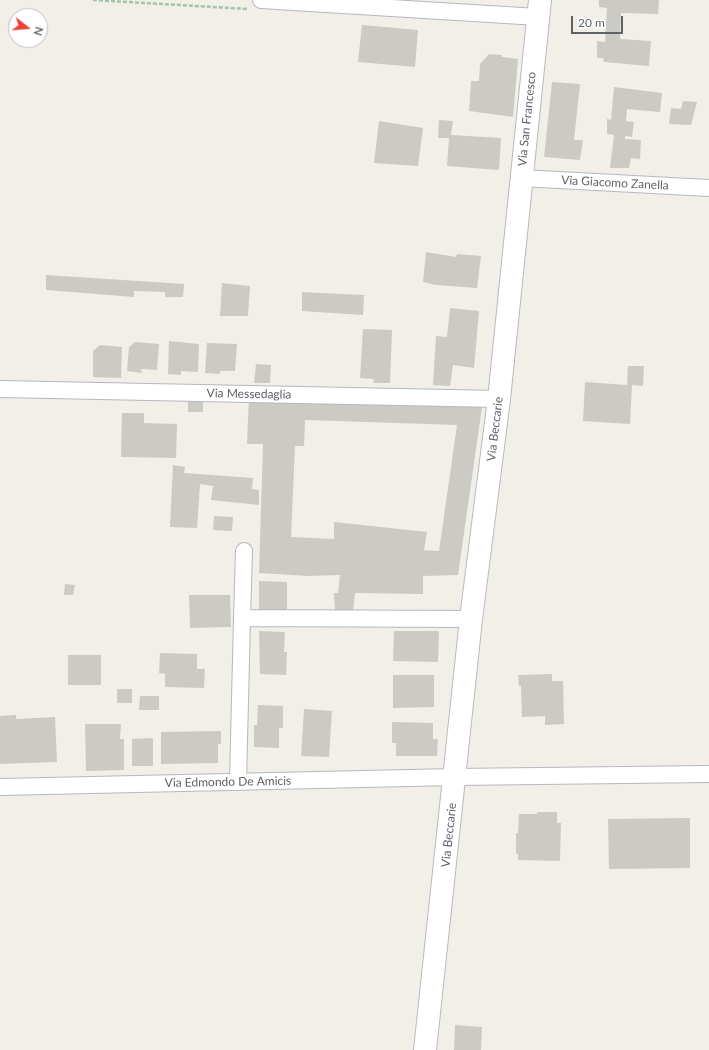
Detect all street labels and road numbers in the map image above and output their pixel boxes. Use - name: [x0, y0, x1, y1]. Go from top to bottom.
- street label: Via San Francesco: [515, 71, 539, 167]
- street label: Via Giacomo Zanella: [561, 173, 669, 193]
- street label: Via Messedaglia: [207, 386, 291, 402]
- street label: Via Beccarie: [484, 396, 506, 462]
- street label: Via Edmondo De Amicis: [165, 774, 291, 790]
- street label: Via Beccarie: [438, 802, 460, 868]

